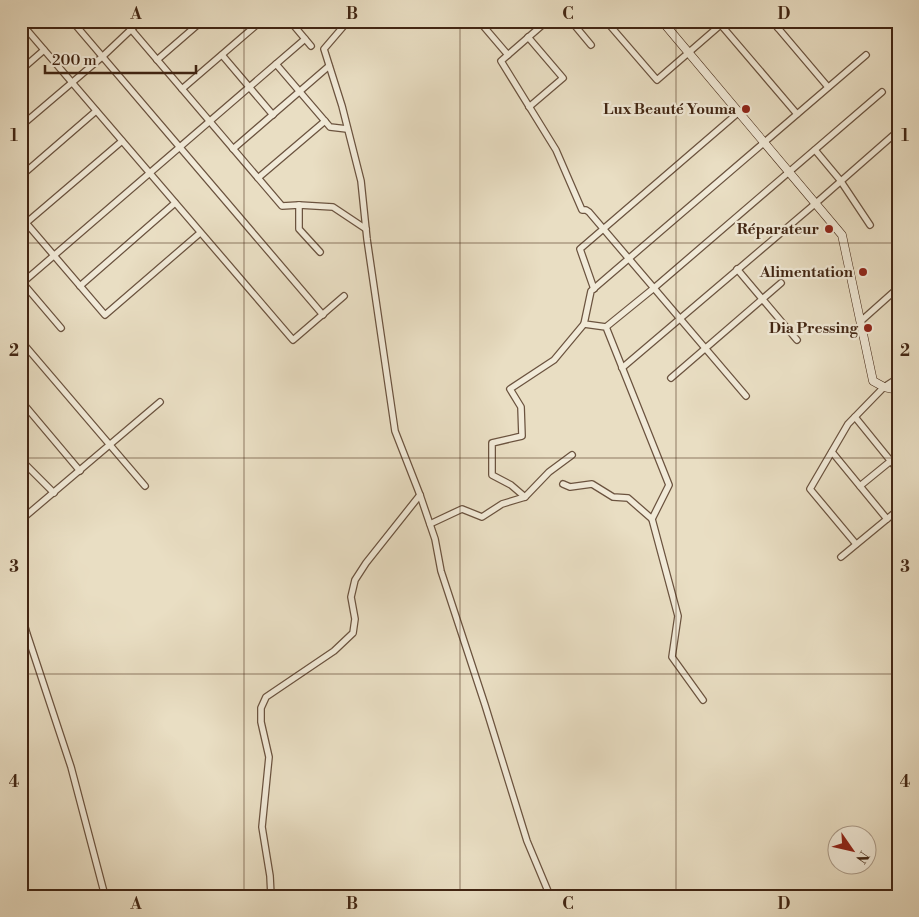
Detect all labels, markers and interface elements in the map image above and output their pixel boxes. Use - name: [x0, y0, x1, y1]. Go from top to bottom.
- text: A: [129, 4, 142, 24]
- text: B: [346, 4, 358, 24]
- text: C: [562, 4, 574, 24]
- text: D: [778, 4, 791, 24]
- scale bar: [45, 42, 196, 74]
- text: 200 m: [52, 51, 97, 70]
- place label: Lux Beauté Youma: [603, 100, 737, 119]
- marker: Lux Beauté Youma: [740, 103, 752, 115]
- text: 1: [10, 126, 18, 146]
- text: 1: [901, 126, 909, 146]
- place label: Réparateur: [737, 220, 819, 239]
- marker: Réparateur: [823, 223, 835, 235]
- place label: Alimentation: [759, 263, 854, 282]
- marker: Alimentation: [857, 266, 869, 278]
- place label: Dia Pressing: [769, 319, 859, 338]
- marker: Dia Pressing: [862, 322, 874, 334]
- text: 2: [9, 341, 19, 361]
- text: 2: [900, 341, 910, 361]
- text: 3: [9, 557, 19, 577]
- text: 3: [900, 557, 910, 577]
- text: 4: [9, 772, 20, 792]
- text: 4: [900, 772, 911, 792]
- north arrow: [826, 824, 876, 874]
- text: N: [851, 847, 873, 866]
- text: A: [129, 894, 142, 914]
- text: B: [346, 894, 358, 914]
- text: C: [562, 894, 574, 914]
- text: D: [778, 894, 791, 914]

